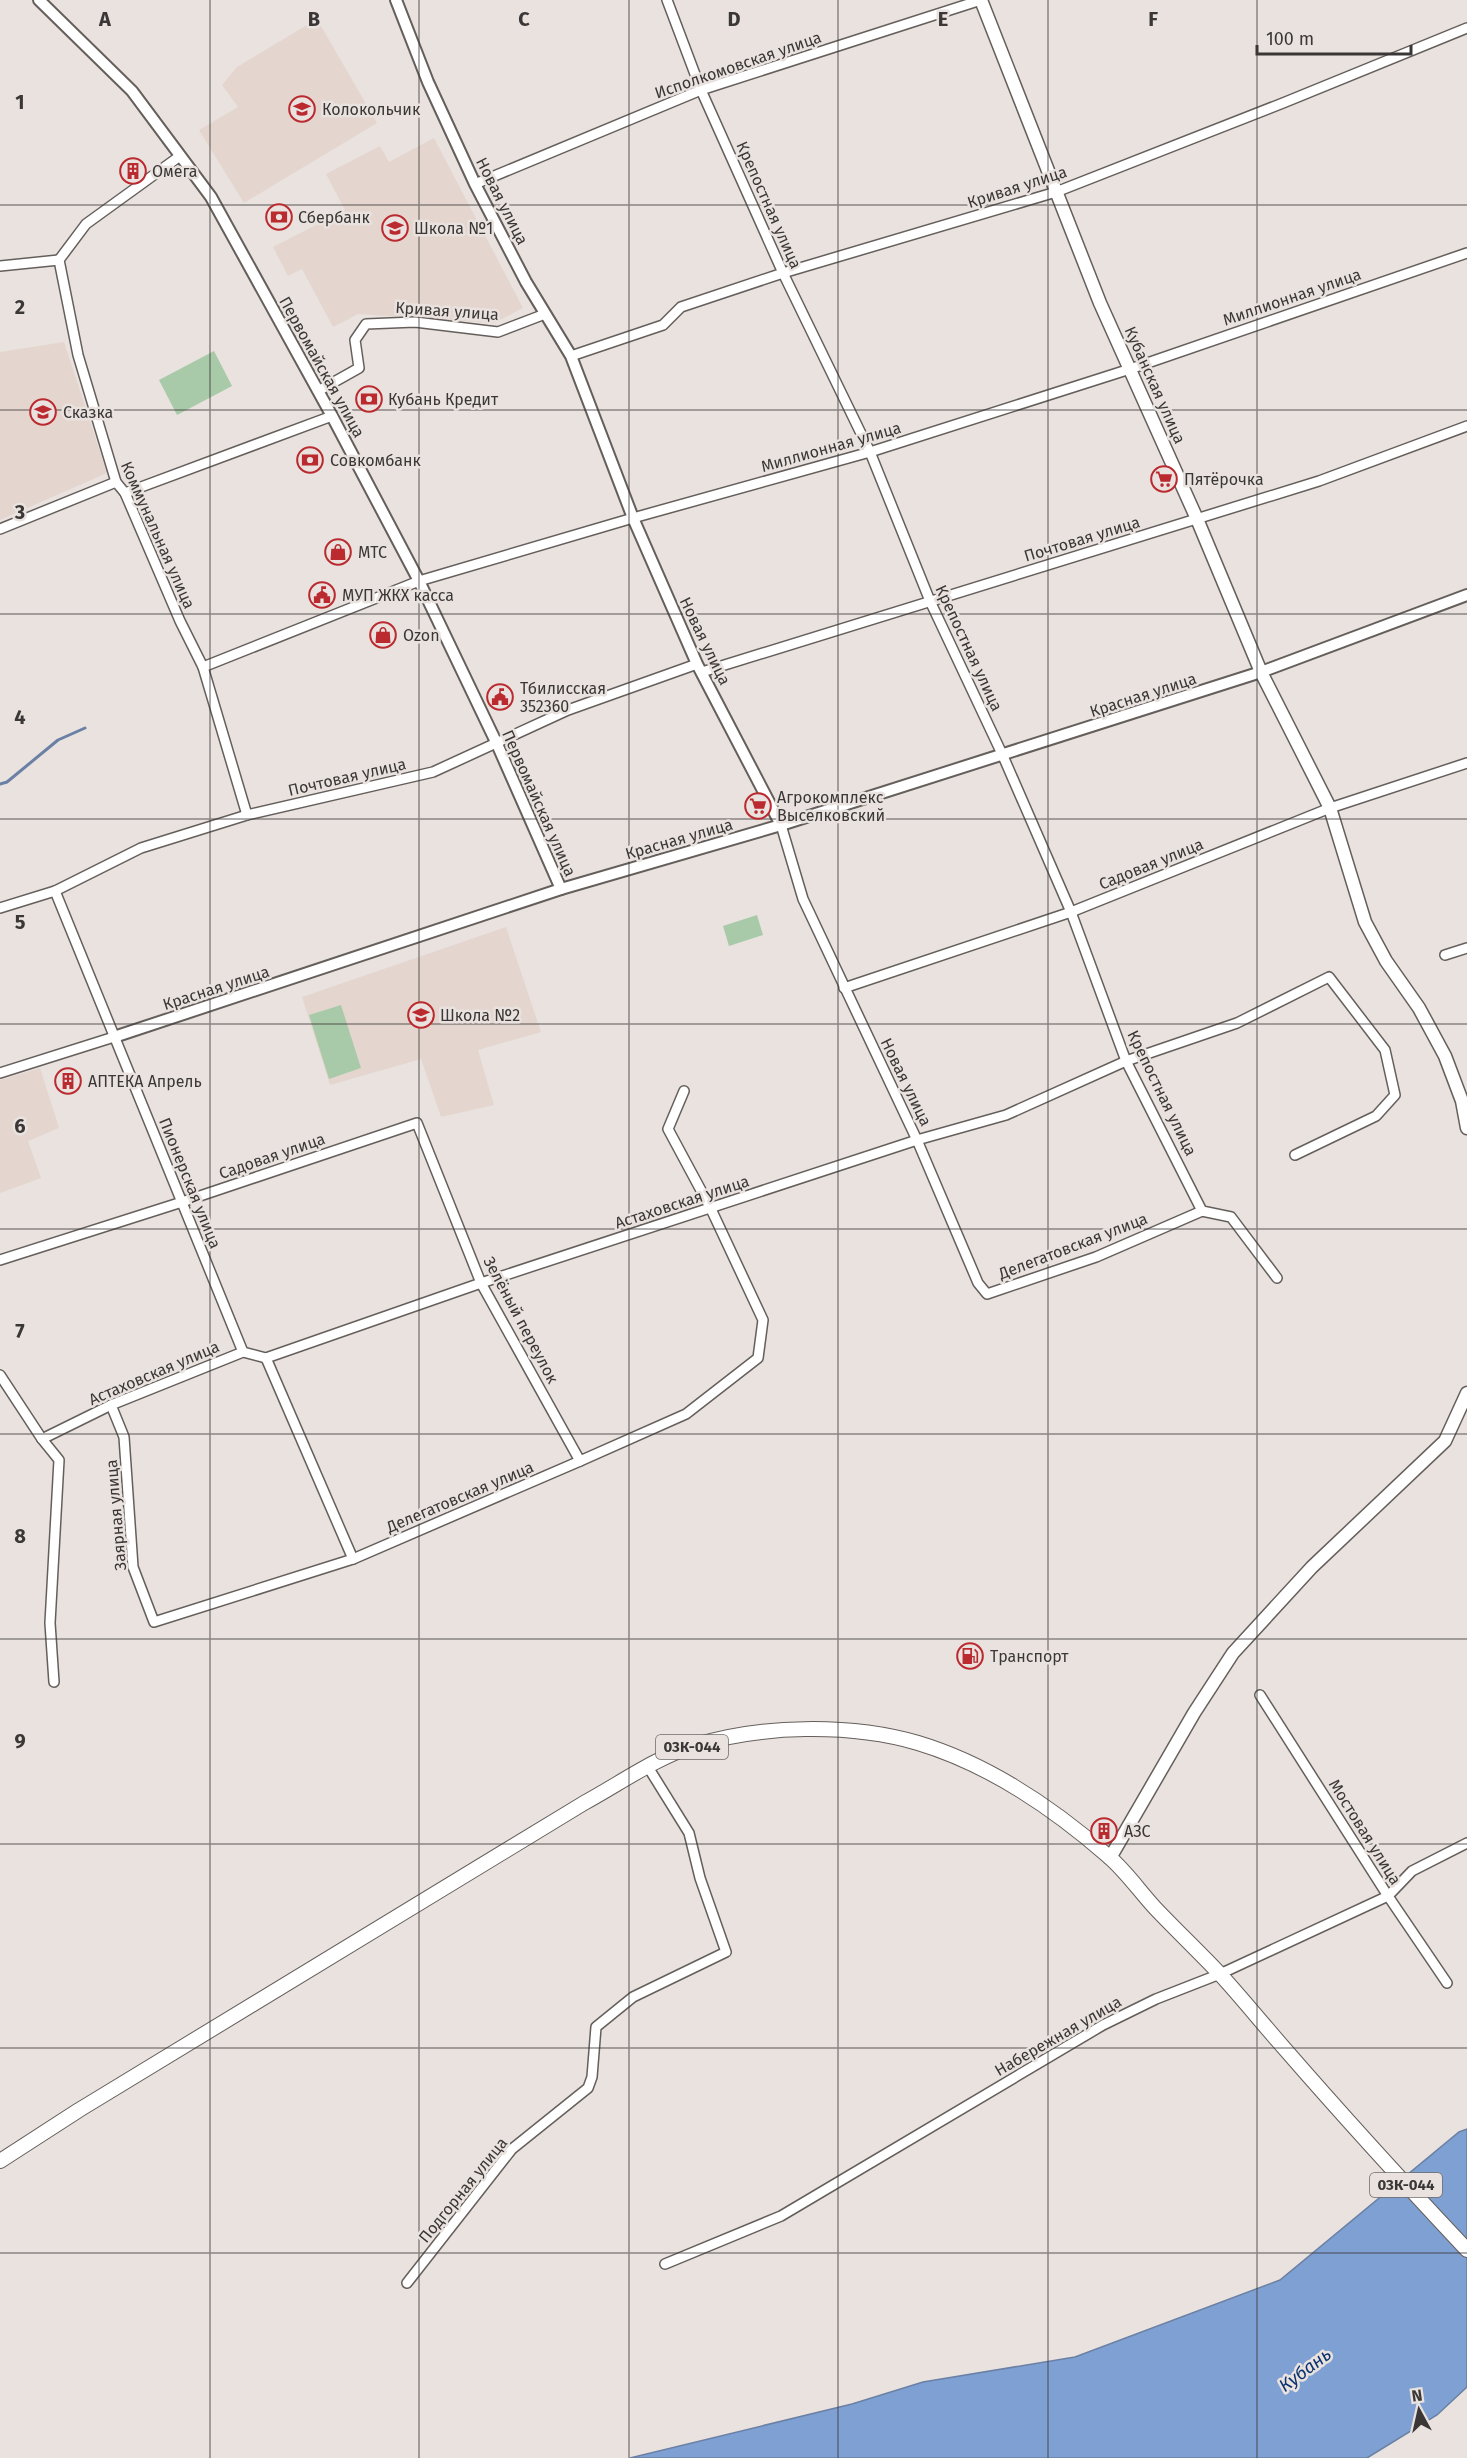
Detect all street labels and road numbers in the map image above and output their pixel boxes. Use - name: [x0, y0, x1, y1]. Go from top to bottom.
- street label: Исполкомовская улица: [652, 28, 824, 102]
- street label: Крепостная улица: [732, 139, 806, 271]
- street label: Новая улица: [472, 154, 532, 248]
- street label: Кривая улица: [965, 162, 1069, 212]
- street label: Миллионная улица: [1220, 264, 1364, 330]
- street label: Первомайская улица: [275, 293, 369, 441]
- street label: Кривая улица: [395, 298, 499, 324]
- street label: Кубанская улица: [1121, 323, 1189, 447]
- street label: Миллионная улица: [759, 418, 903, 476]
- street label: Коммунальная улица: [117, 458, 199, 612]
- street label: Почтовая улица: [1022, 512, 1142, 566]
- street label: Крепостная улица: [931, 582, 1007, 714]
- street label: Новая улица: [676, 594, 734, 688]
- street label: Красная улица: [1087, 669, 1199, 721]
- street label: Первомайская улица: [498, 727, 580, 879]
- street label: Почтовая улица: [286, 754, 408, 800]
- street label: Красная улица: [623, 815, 735, 863]
- street label: Садовая улица: [1096, 834, 1206, 894]
- street label: Красная улица: [160, 962, 272, 1014]
- street label: Крепостная улица: [1123, 1027, 1201, 1159]
- street label: Новая улица: [877, 1035, 935, 1129]
- street label: Пионерская улица: [155, 1115, 225, 1251]
- street label: Садовая улица: [216, 1129, 328, 1183]
- street label: Астаховская улица: [612, 1171, 752, 1233]
- street label: Делегатовская улица: [995, 1209, 1150, 1284]
- street label: Зелёный переулок: [480, 1253, 563, 1387]
- street label: Астаховская улица: [86, 1337, 222, 1409]
- street label: Делегатовская улица: [383, 1457, 536, 1537]
- street label: Заярная улица: [102, 1459, 130, 1571]
- road number: 03К-044: [656, 1735, 728, 1759]
- street label: Мостовая улица: [1325, 1776, 1405, 1888]
- street label: Набережная улица: [991, 1992, 1125, 2080]
- street label: Подгорная улица: [415, 2133, 511, 2247]
- road number: 03К-044: [1370, 2173, 1442, 2197]

